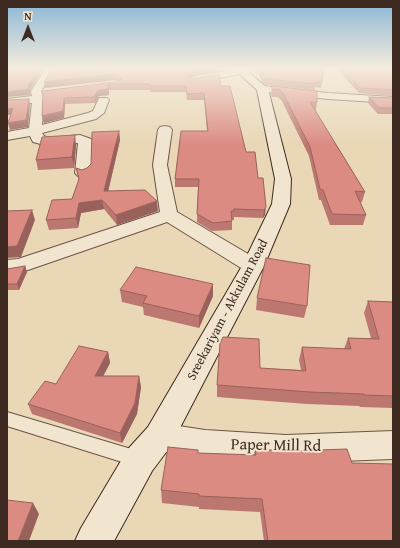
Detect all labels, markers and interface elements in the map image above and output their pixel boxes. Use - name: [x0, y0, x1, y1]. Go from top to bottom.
- north arrow: [8, 8, 48, 48]
- text: N: [24, 8, 32, 24]
- street label: Sreekariyam - Akkulam Road: [184, 237, 272, 383]
- street label: Paper Mill Rd: [231, 436, 321, 456]

